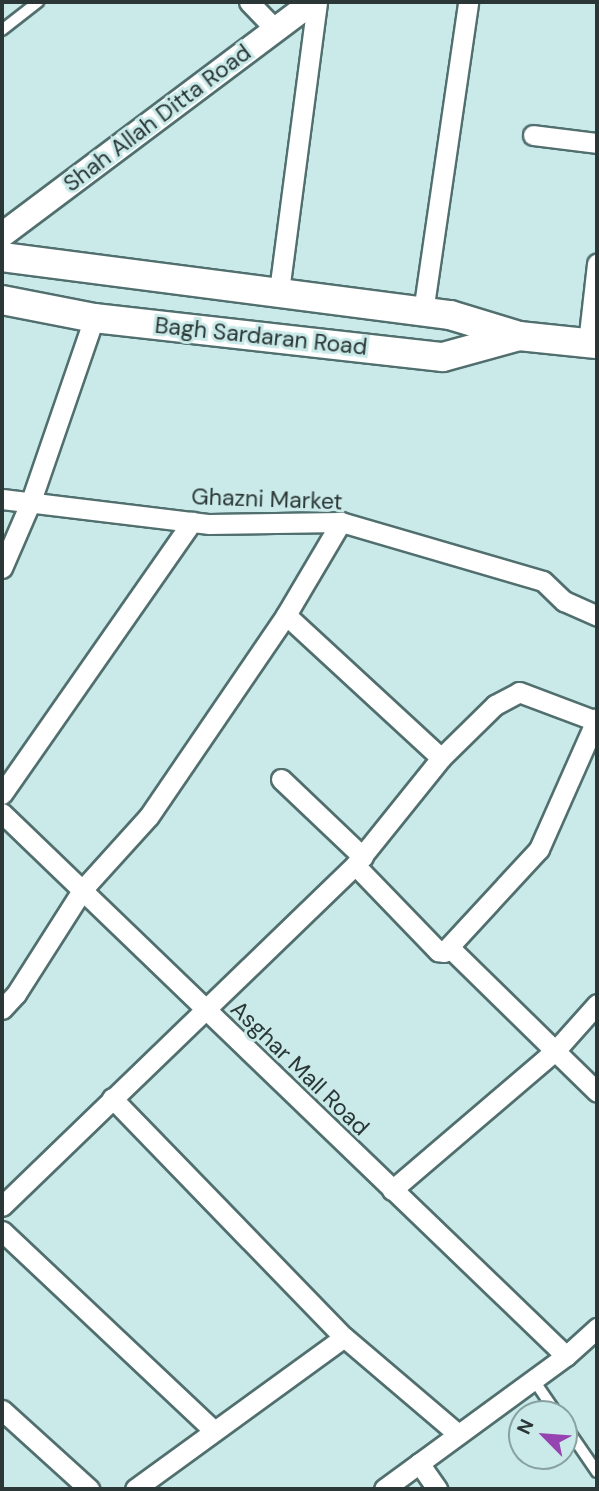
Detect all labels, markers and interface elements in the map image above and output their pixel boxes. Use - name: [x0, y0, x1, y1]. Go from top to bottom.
- street label: Shah Allah Ditta Road: [58, 39, 256, 197]
- street label: Bagh Sardaran Road: [153, 311, 369, 361]
- street label: Ghazni Market: [191, 483, 343, 515]
- street label: Asghar Mall Road: [225, 995, 375, 1141]
- north arrow: [508, 1400, 578, 1470]
- text: N: [511, 1415, 540, 1438]

